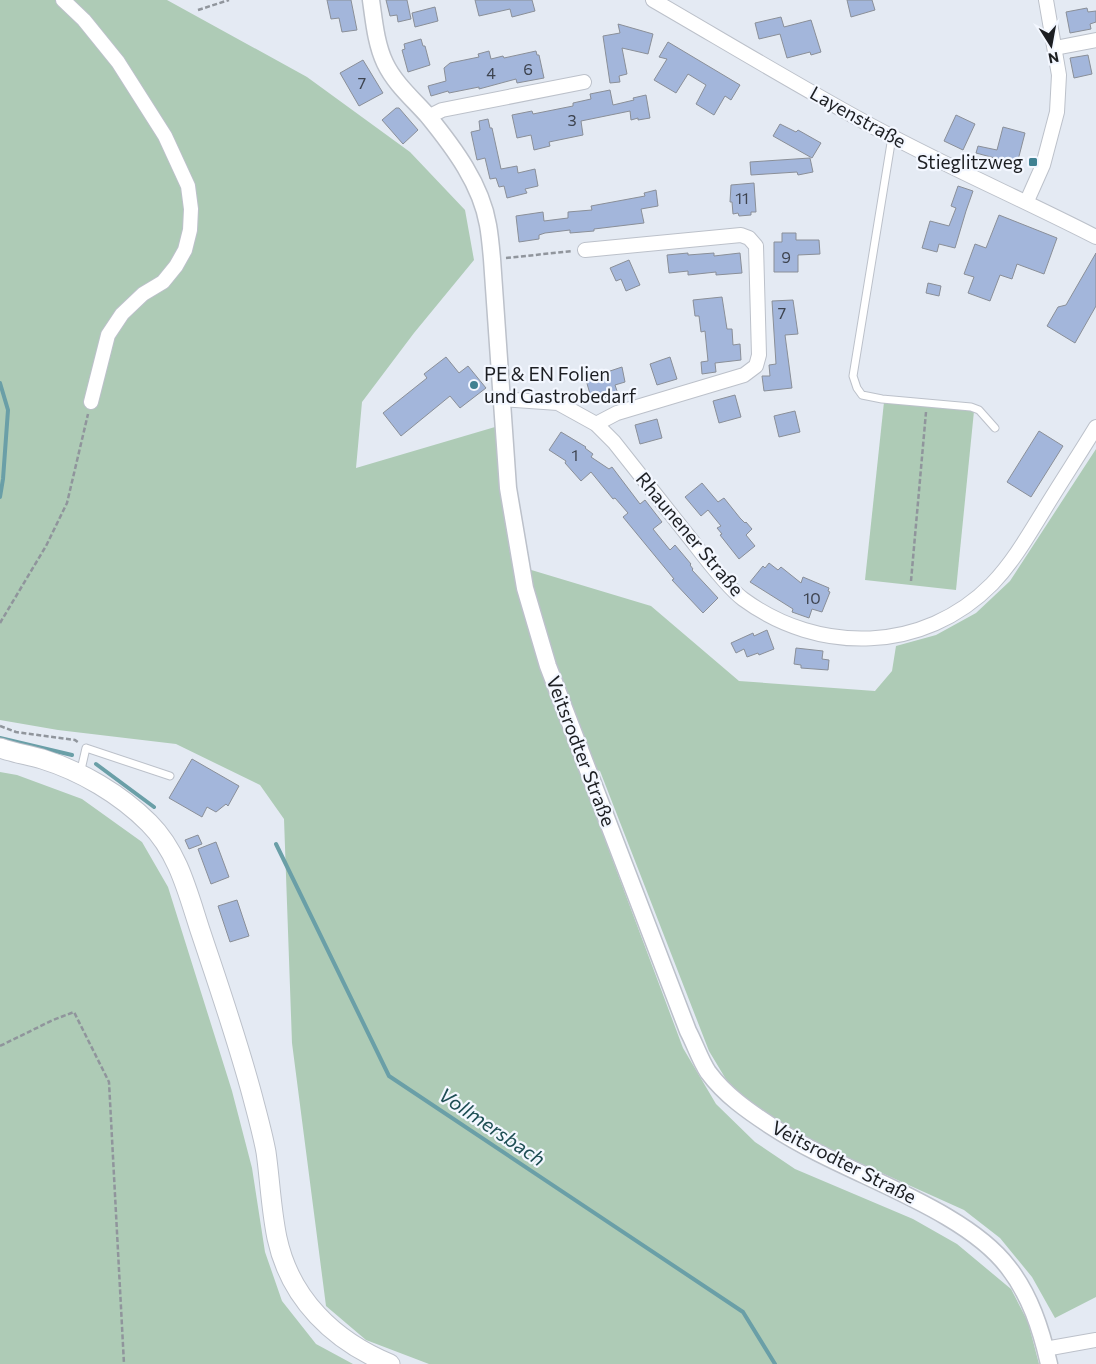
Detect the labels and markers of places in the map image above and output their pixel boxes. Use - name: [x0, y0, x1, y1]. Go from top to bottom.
- place label: Stieglitzweg: [917, 150, 1023, 173]
- marker: Stieglitzweg: [1027, 156, 1039, 168]
- place label: PE & EN Folien und Gastrobedarf: [484, 362, 637, 407]
- marker: PE & EN Folien und Gastrobedarf: [468, 379, 480, 391]

